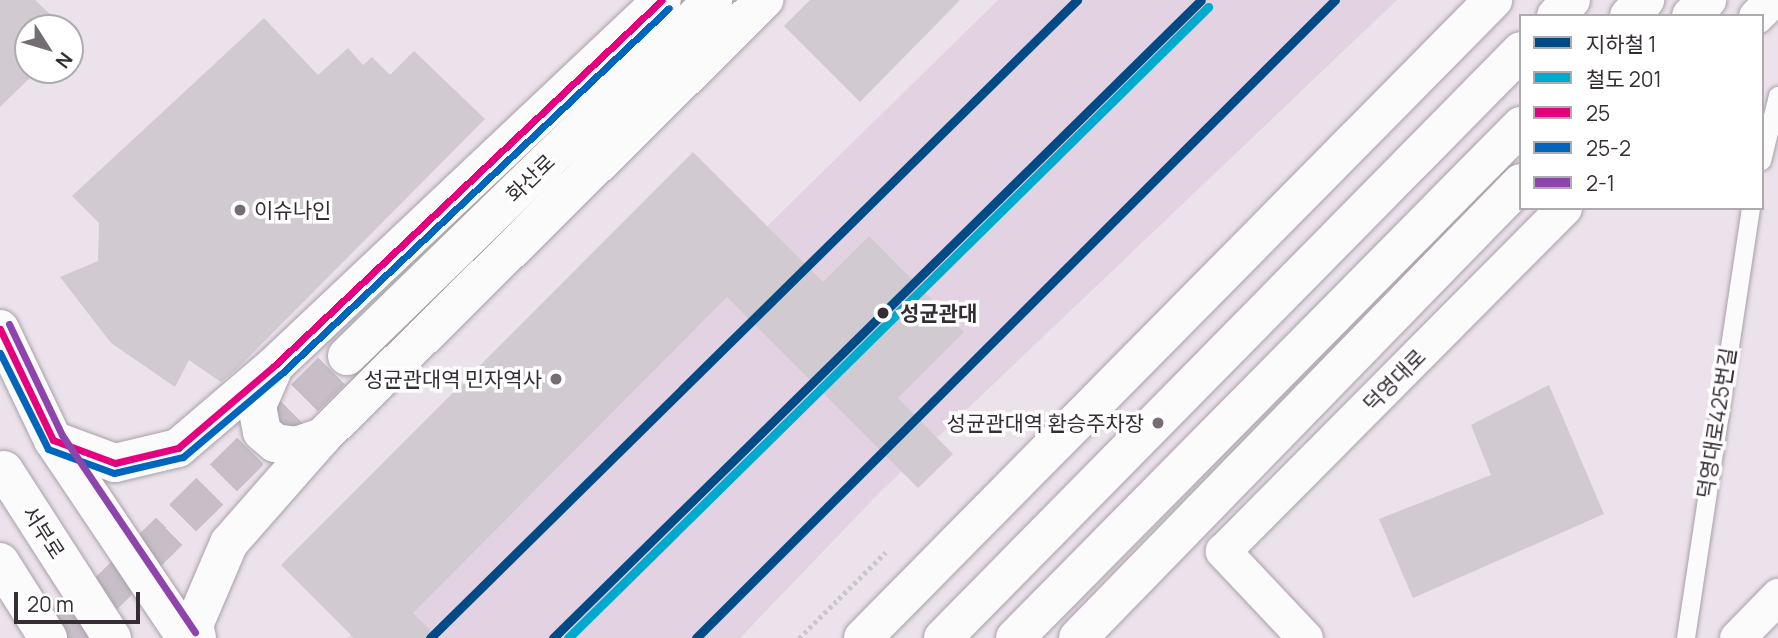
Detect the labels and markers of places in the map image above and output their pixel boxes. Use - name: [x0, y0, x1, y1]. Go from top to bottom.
- place label: 이슈나인: [254, 197, 331, 223]
- marker: 이슈나인: [232, 202, 248, 218]
- place label: 성균관대: [900, 300, 977, 326]
- marker: 성균관대: [872, 302, 894, 324]
- place label: 성균관대역 민자역사: [364, 366, 542, 392]
- marker: 성균관대역 민자역사: [548, 371, 564, 387]
- place label: 성균관대역 환승주차장: [947, 410, 1144, 436]
- marker: 성균관대역 환승주차장: [1150, 415, 1166, 431]

